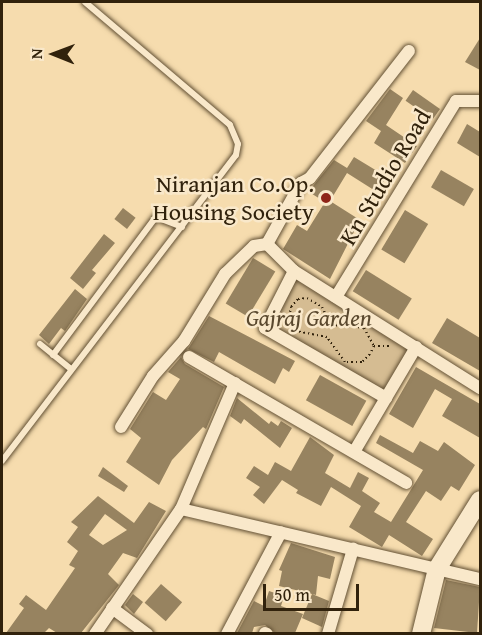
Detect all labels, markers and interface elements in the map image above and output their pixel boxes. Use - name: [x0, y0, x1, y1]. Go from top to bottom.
- north arrow: [24, 24, 84, 84]
- text: N: [24, 48, 48, 59]
- street label: Kn Studio Road: [333, 104, 437, 250]
- place label: Niranjan Co.Op. Housing Society: [153, 170, 314, 226]
- marker: Niranjan Co.Op. Housing Society: [319, 191, 333, 205]
- park label: Gajraj Garden: [246, 304, 372, 332]
- scale bar: [266, 572, 362, 610]
- text: 50 m: [274, 581, 310, 608]

